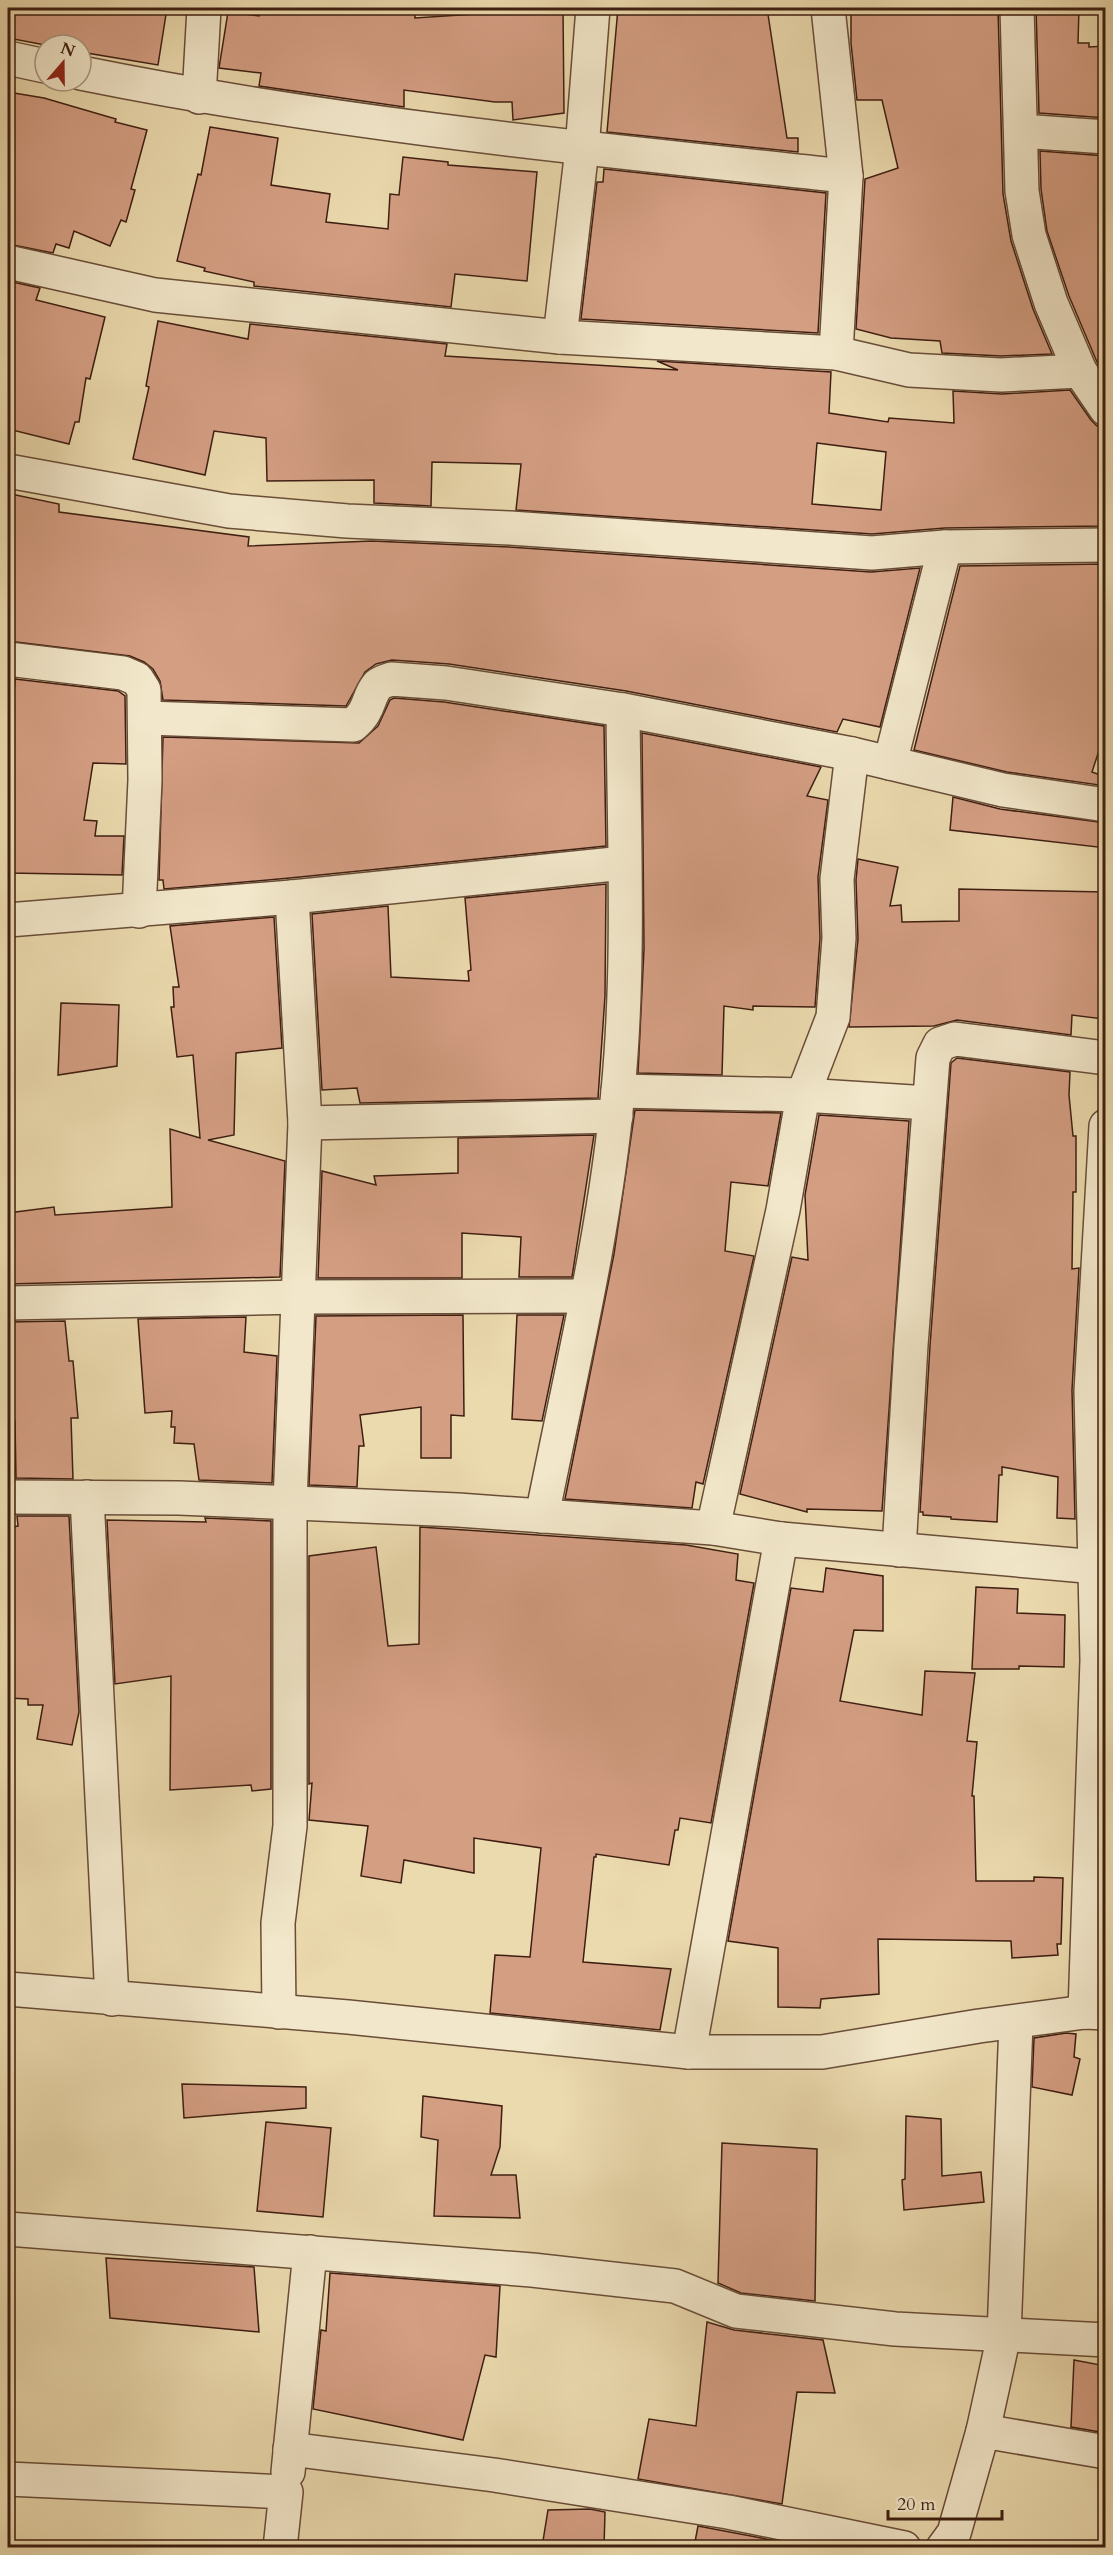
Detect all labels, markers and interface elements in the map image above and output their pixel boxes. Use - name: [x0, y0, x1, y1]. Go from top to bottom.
- north arrow: [33, 33, 93, 93]
- text: N: [57, 37, 78, 63]
- scale bar: [888, 2483, 1002, 2521]
- text: 20 m: [897, 2492, 936, 2517]

